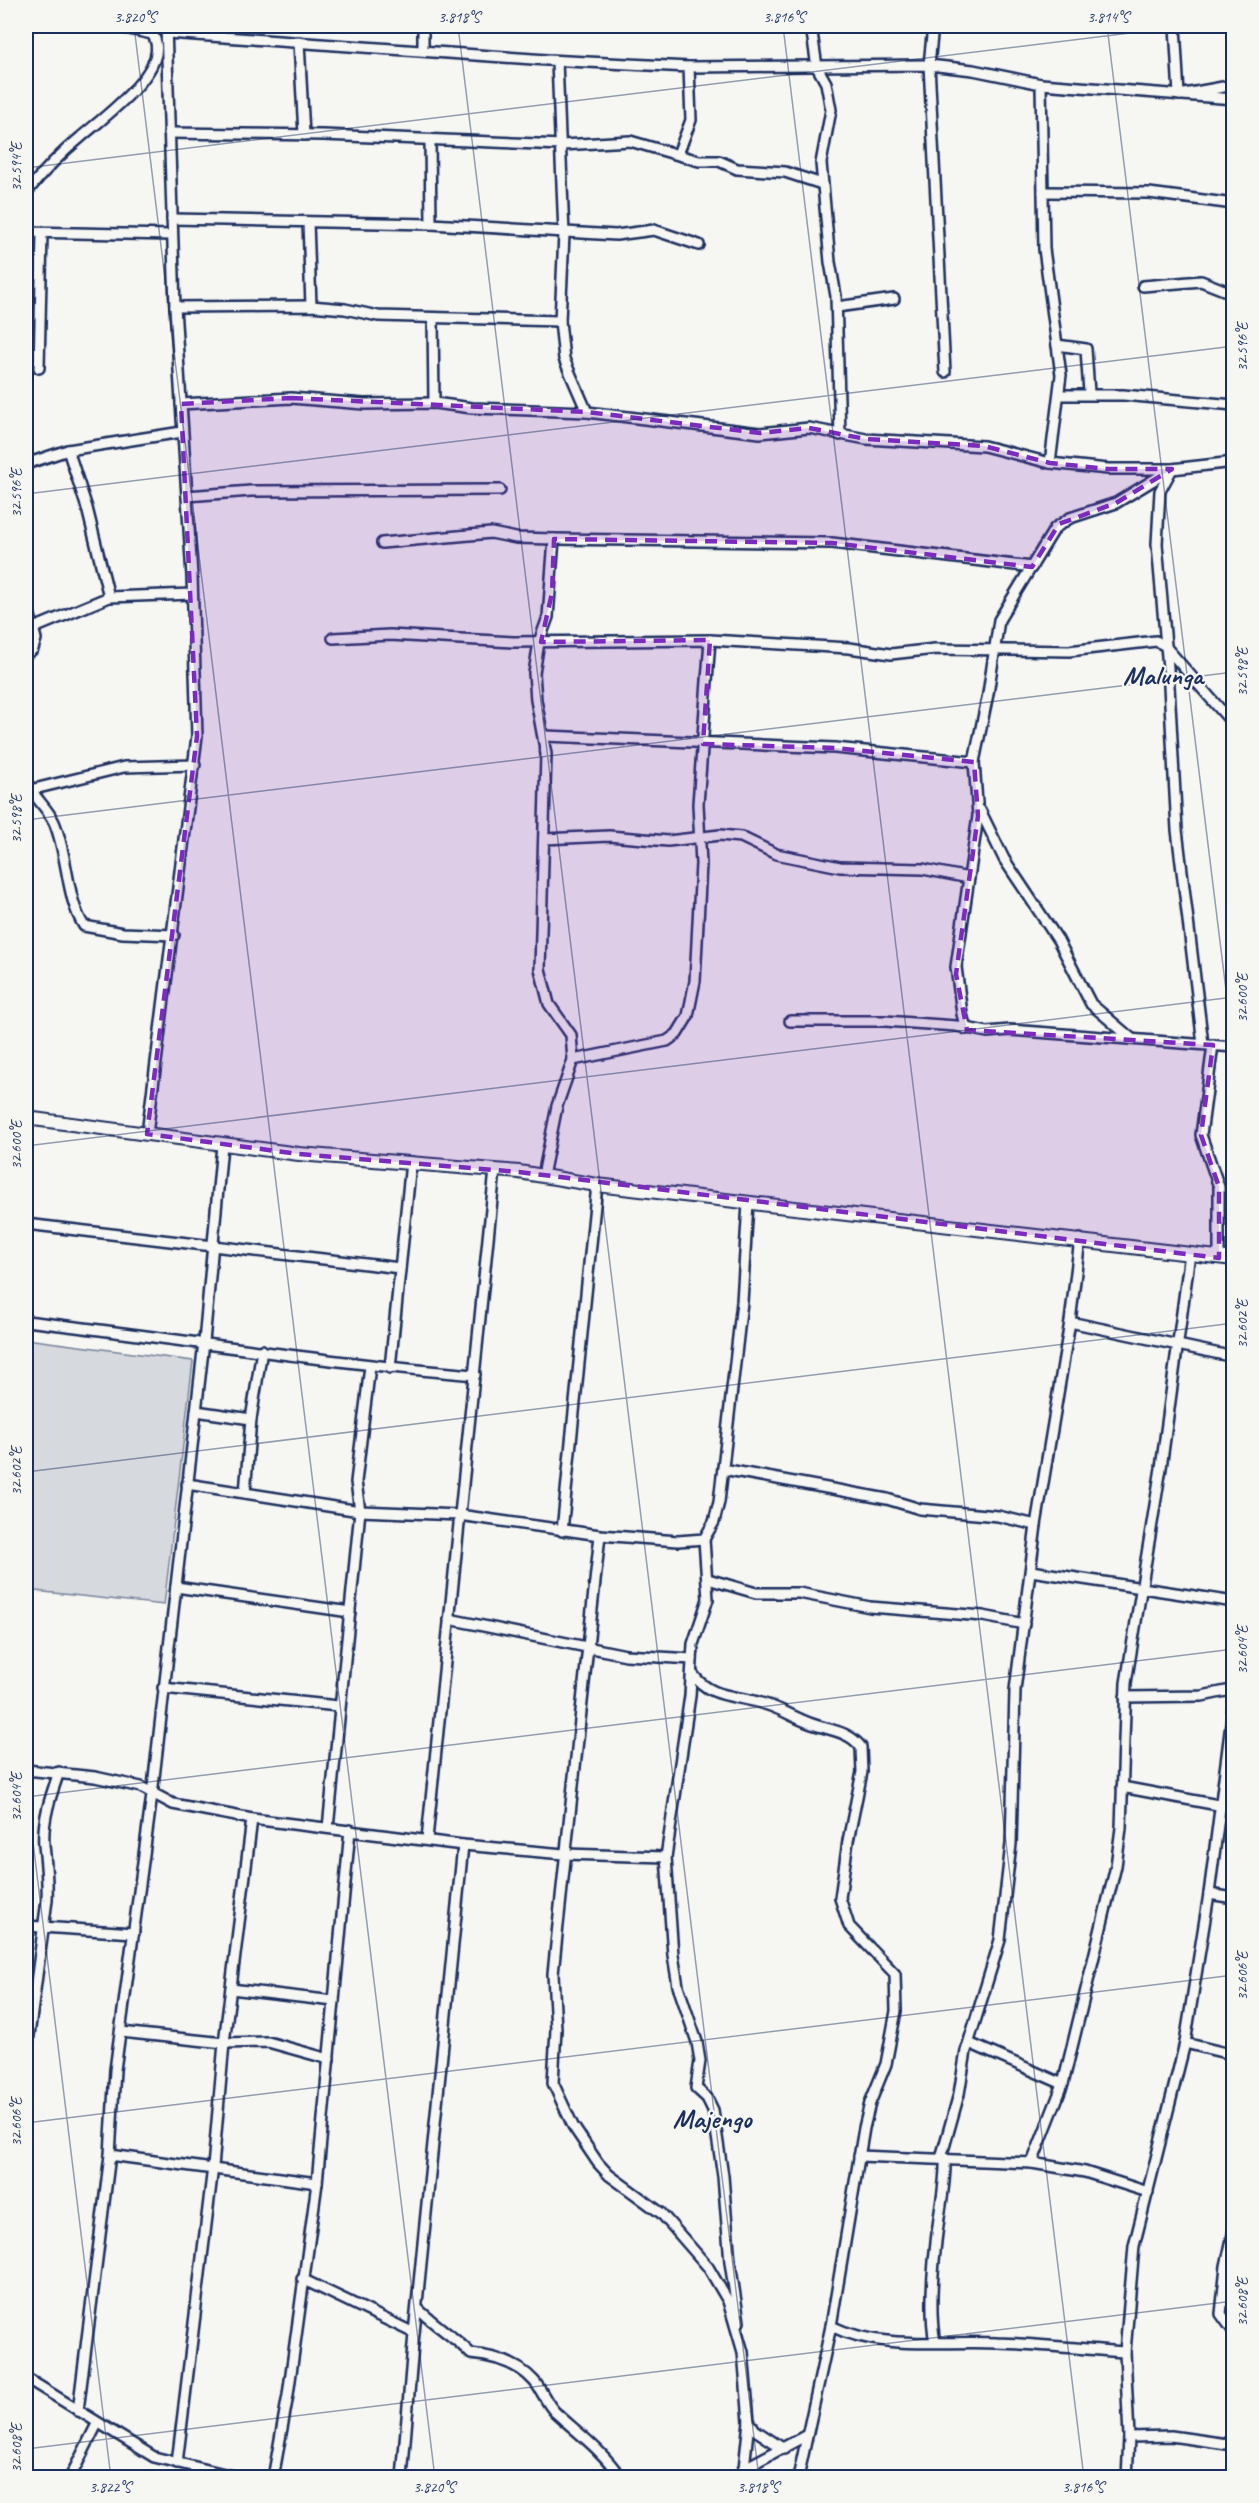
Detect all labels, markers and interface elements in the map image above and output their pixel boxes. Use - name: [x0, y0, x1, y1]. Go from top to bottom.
- text: 3.820°S: [114, 8, 158, 27]
- text: 3.818°S: [438, 8, 482, 27]
- text: 3.816°S: [763, 8, 807, 27]
- text: 3.814°S: [1087, 8, 1131, 27]
- text: 32.594°E: [7, 140, 26, 191]
- text: 32.596°E: [1233, 320, 1252, 371]
- text: 32.596°E: [7, 466, 26, 517]
- text: 32.598°E: [1233, 645, 1252, 696]
- district label: Malunga: [1123, 658, 1206, 692]
- text: 32.598°E: [7, 792, 26, 843]
- text: 32.600°E: [1233, 971, 1252, 1022]
- text: 32.600°E: [7, 1118, 26, 1169]
- text: 32.602°E: [1233, 1297, 1252, 1348]
- text: 32.602°E: [7, 1444, 26, 1495]
- text: 32.604°E: [1233, 1623, 1252, 1674]
- text: 32.604°E: [7, 1770, 26, 1821]
- text: 32.606°E: [1233, 1949, 1252, 2000]
- text: 32.606°E: [7, 2095, 26, 2146]
- district label: Majengo: [673, 2101, 753, 2135]
- text: 32.608°E: [1233, 2275, 1252, 2326]
- text: 32.608°E: [7, 2421, 26, 2472]
- text: 3.822°S: [89, 2478, 133, 2497]
- text: 3.820°S: [413, 2478, 457, 2497]
- text: 3.818°S: [737, 2478, 781, 2497]
- text: 3.816°S: [1062, 2478, 1106, 2497]

